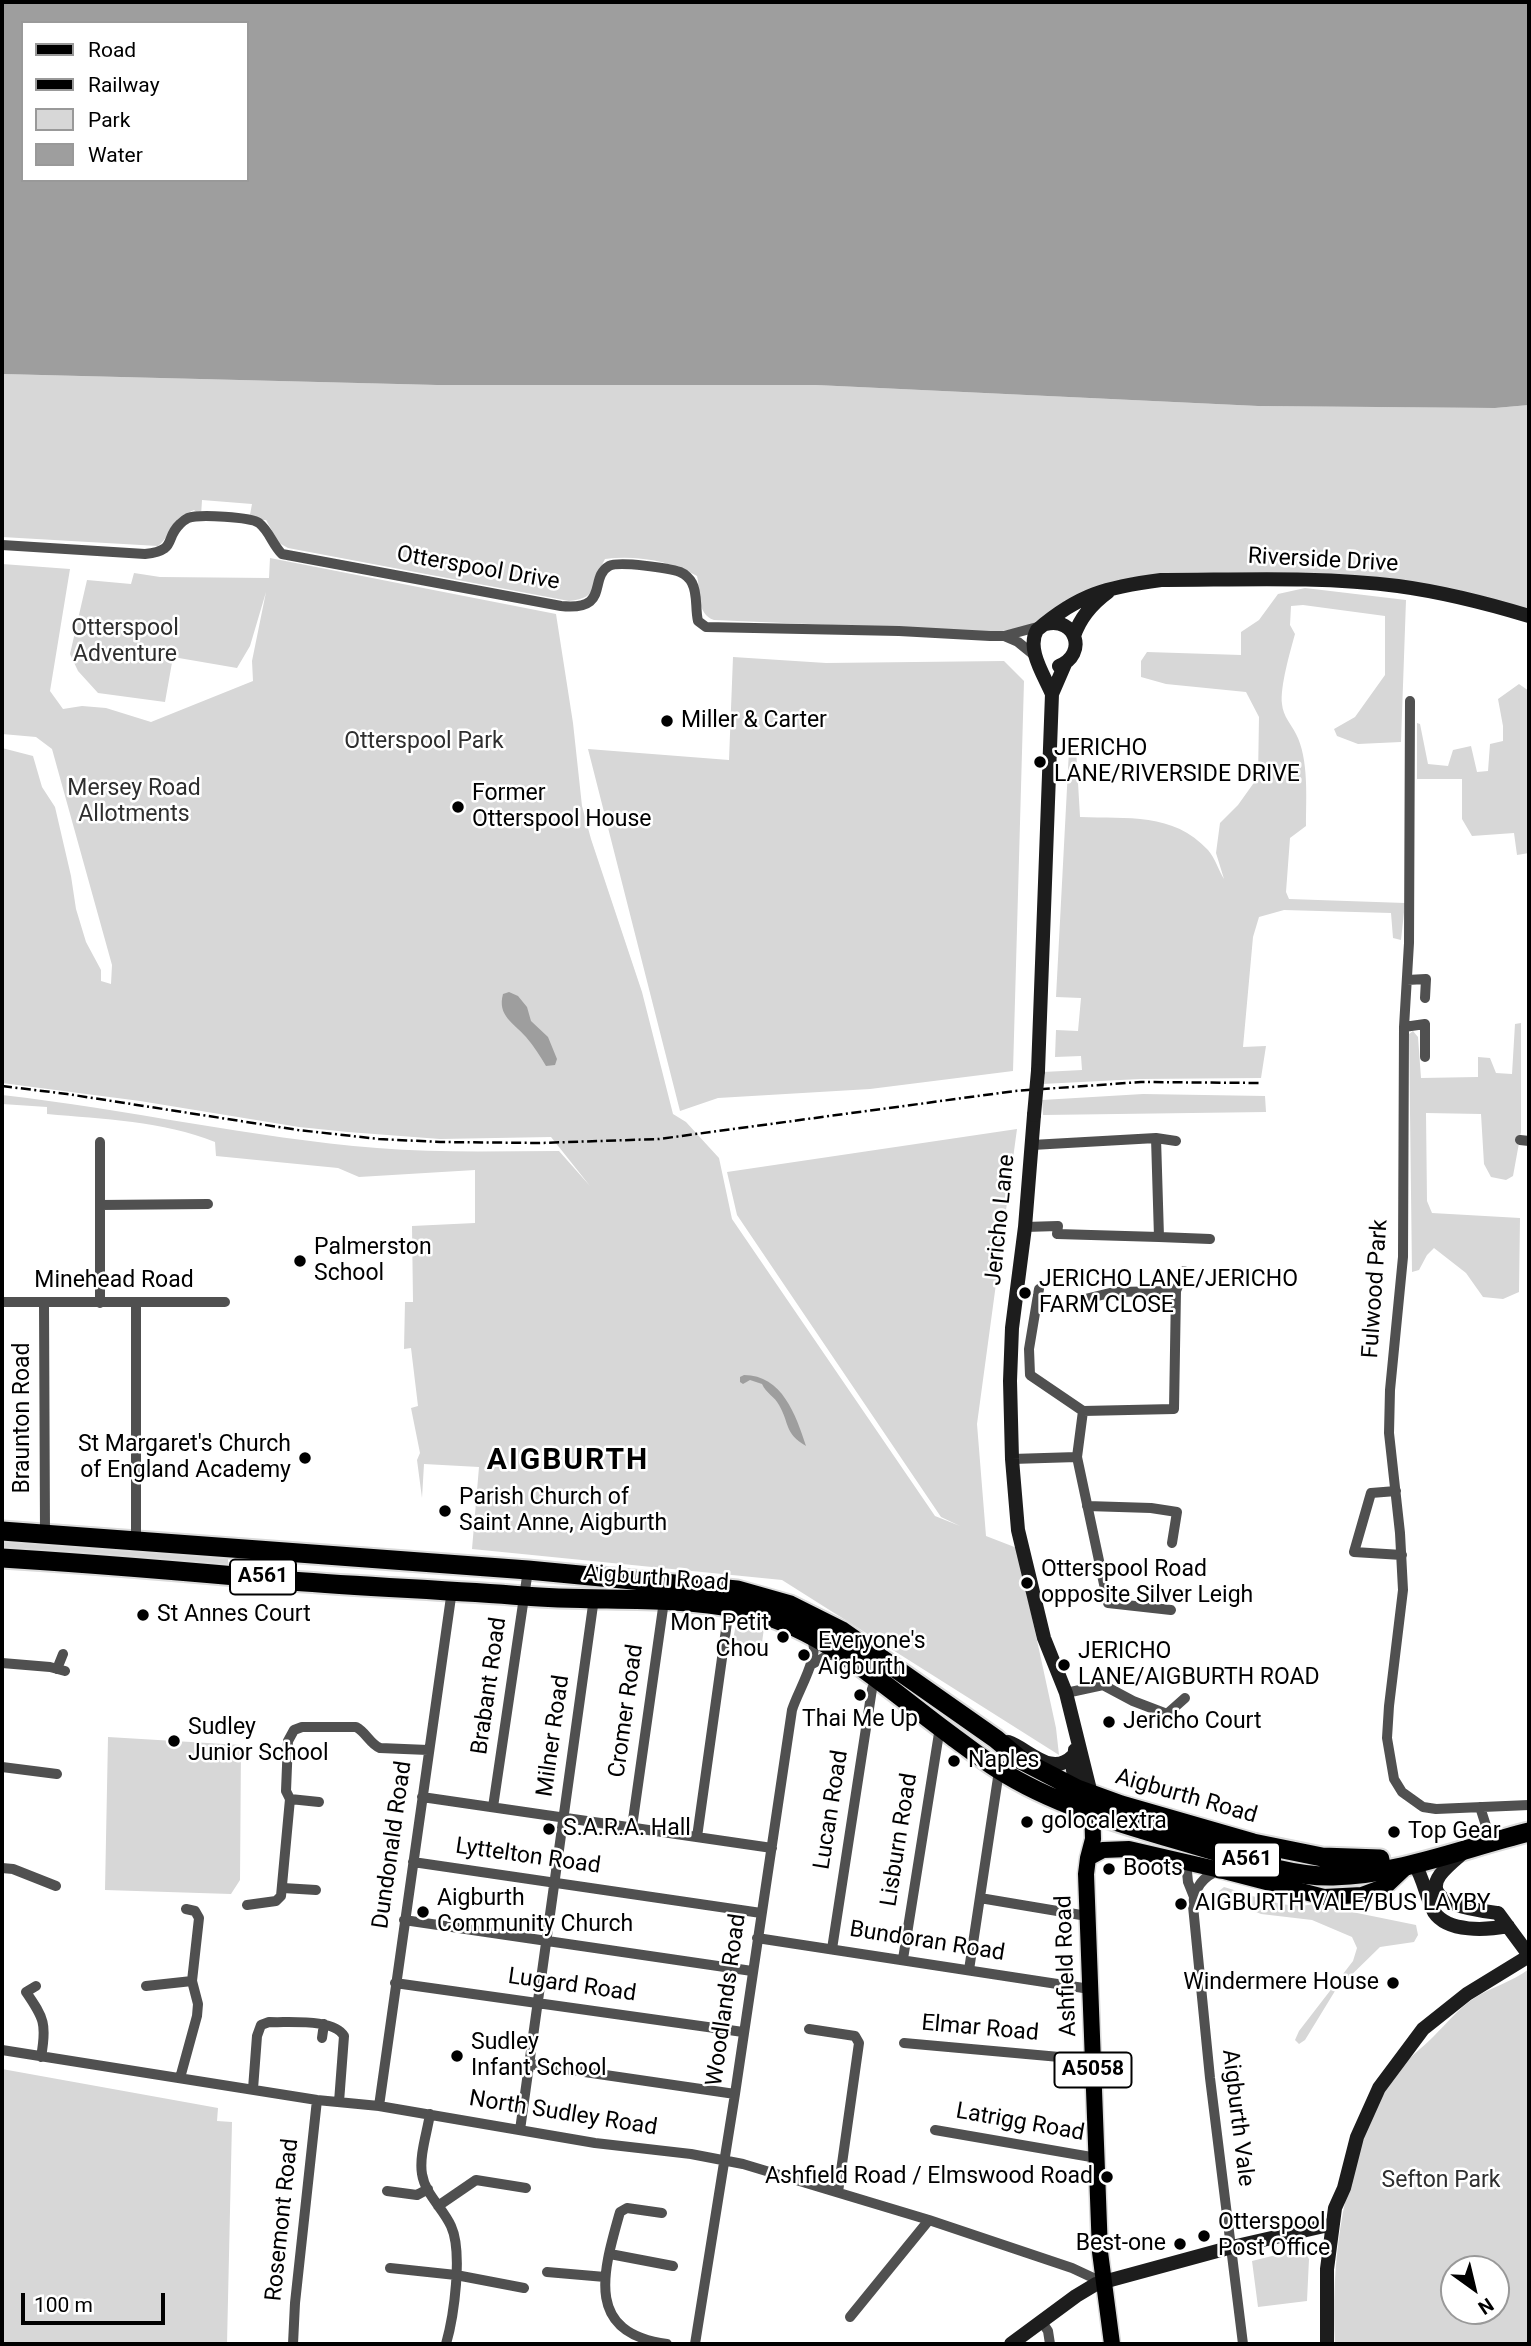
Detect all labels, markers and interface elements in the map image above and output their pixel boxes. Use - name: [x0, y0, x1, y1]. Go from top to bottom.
- legend: [21, 21, 248, 182]
- text: Road: [88, 38, 136, 62]
- text: Railway: [88, 73, 160, 97]
- text: Park: [88, 108, 130, 132]
- text: Water: [88, 143, 143, 167]
- street label: Otterspool Drive: [394, 541, 562, 597]
- street label: Riverside Drive: [1247, 543, 1399, 579]
- park label: Otterspool Adventure: [71, 615, 179, 669]
- place label: Miller & Carter: [681, 707, 827, 735]
- marker: Miller & Carter: [659, 713, 675, 729]
- park label: Otterspool Park: [344, 728, 504, 756]
- place label: JERICHO LANE/RIVERSIDE DRIVE: [1054, 735, 1300, 789]
- marker: JERICHO LANE/RIVERSIDE DRIVE: [1032, 754, 1048, 770]
- park label: Mersey Road Allotments: [67, 775, 201, 829]
- place label: Former Otterspool House: [472, 780, 651, 834]
- marker: Former Otterspool House: [450, 799, 466, 815]
- street label: Jericho Lane: [980, 1153, 1022, 1287]
- street label: Fulwood Park: [1357, 1219, 1395, 1359]
- place label: Palmerston School: [314, 1234, 432, 1288]
- marker: Palmerston School: [292, 1253, 308, 1269]
- place label: JERICHO LANE/JERICHO FARM CLOSE: [1039, 1266, 1298, 1320]
- street label: Minehead Road: [34, 1267, 194, 1295]
- marker: JERICHO LANE/JERICHO FARM CLOSE: [1017, 1285, 1033, 1301]
- street label: Braunton Road: [9, 1342, 37, 1494]
- place label: St Margaret's Church of England Academy: [78, 1431, 291, 1485]
- district label: AIGBURTH: [488, 1443, 648, 1479]
- marker: St Margaret's Church of England Academy: [297, 1450, 313, 1466]
- place label: Parish Church of Saint Anne, Aigburth: [459, 1484, 667, 1538]
- marker: Parish Church of Saint Anne, Aigburth: [437, 1503, 453, 1519]
- place label: Otterspool Road opposite Silver Leigh: [1041, 1556, 1253, 1610]
- road number: A561: [230, 1560, 296, 1594]
- street label: Aigburth Road: [582, 1560, 730, 1598]
- marker: Otterspool Road opposite Silver Leigh: [1019, 1575, 1035, 1591]
- place label: St Annes Court: [157, 1601, 311, 1629]
- marker: St Annes Court: [135, 1607, 151, 1623]
- place label: Mon Petit Chou: [670, 1610, 769, 1664]
- street label: Brabant Road: [467, 1616, 513, 1756]
- place label: Everyone's Aigburth: [818, 1628, 926, 1682]
- marker: Mon Petit Chou: [775, 1629, 791, 1645]
- place label: JERICHO LANE/AIGBURTH ROAD: [1078, 1638, 1320, 1692]
- street label: Cromer Road: [604, 1643, 650, 1779]
- marker: Everyone's Aigburth: [796, 1647, 812, 1663]
- marker: JERICHO LANE/AIGBURTH ROAD: [1056, 1657, 1072, 1673]
- street label: Milner Road: [532, 1673, 576, 1799]
- marker: Thai Me Up: [852, 1687, 868, 1703]
- place label: Thai Me Up: [802, 1706, 918, 1734]
- place label: Jericho Court: [1123, 1708, 1261, 1736]
- place label: Sudley Junior School: [188, 1714, 328, 1768]
- marker: Jericho Court: [1101, 1714, 1117, 1730]
- marker: Sudley Junior School: [166, 1733, 182, 1749]
- place label: Naples: [968, 1747, 1039, 1775]
- street label: Lucan Road: [809, 1748, 855, 1872]
- marker: Naples: [946, 1753, 962, 1769]
- street label: Dundonald Road: [368, 1759, 418, 1931]
- street label: Aigburth Road: [1112, 1764, 1260, 1830]
- street label: Lisburn Road: [876, 1771, 924, 1909]
- place label: golocalextra: [1041, 1808, 1167, 1836]
- marker: golocalextra: [1019, 1814, 1035, 1830]
- place label: S.A.R.A. Hall: [563, 1815, 691, 1843]
- place label: Top Gear: [1408, 1818, 1501, 1846]
- marker: S.A.R.A. Hall: [541, 1821, 557, 1837]
- marker: Top Gear: [1386, 1824, 1402, 1840]
- street label: Lyttelton Road: [454, 1833, 602, 1881]
- road number: A561: [1214, 1842, 1280, 1878]
- place label: Boots: [1123, 1855, 1183, 1883]
- marker: Boots: [1101, 1861, 1117, 1877]
- place label: Aigburth Community Church: [437, 1885, 633, 1939]
- place label: AIGBURTH VALE/BUS LAYBY: [1195, 1890, 1491, 1918]
- street label: Ashfield Road: [1051, 1895, 1083, 2037]
- marker: AIGBURTH VALE/BUS LAYBY: [1173, 1896, 1189, 1912]
- marker: Aigburth Community Church: [415, 1904, 431, 1920]
- street label: Woodlands Road: [701, 1912, 753, 2088]
- street label: Bundoran Road: [847, 1916, 1007, 1968]
- street label: Lugard Road: [506, 1963, 638, 2009]
- place label: Windermere House: [1183, 1969, 1379, 1997]
- marker: Windermere House: [1385, 1975, 1401, 1991]
- street label: Elmar Road: [920, 2010, 1040, 2048]
- place label: Sudley Infant School: [471, 2029, 607, 2083]
- marker: Sudley Infant School: [449, 2048, 465, 2064]
- street label: Aigburth Vale: [1215, 2048, 1259, 2188]
- road number: A5058: [1054, 2052, 1132, 2088]
- street label: North Sudley Road: [467, 2086, 659, 2142]
- street label: Latrigg Road: [954, 2098, 1086, 2148]
- street label: Rosemont Road: [261, 2137, 305, 2303]
- place label: Ashfield Road / Elmswood Road: [765, 2163, 1093, 2191]
- park label: Sefton Park: [1381, 2167, 1501, 2195]
- marker: Ashfield Road / Elmswood Road: [1099, 2169, 1115, 2185]
- place label: Otterspool Post Office: [1218, 2209, 1330, 2263]
- marker: Otterspool Post Office: [1196, 2228, 1212, 2244]
- place label: Best-one: [1076, 2230, 1166, 2258]
- marker: Best-one: [1172, 2236, 1188, 2252]
- north arrow: [1440, 2255, 1510, 2325]
- scale bar: [24, 2280, 168, 2324]
- text: 100 m: [34, 2293, 93, 2317]
- text: N: [1474, 2293, 1498, 2319]

